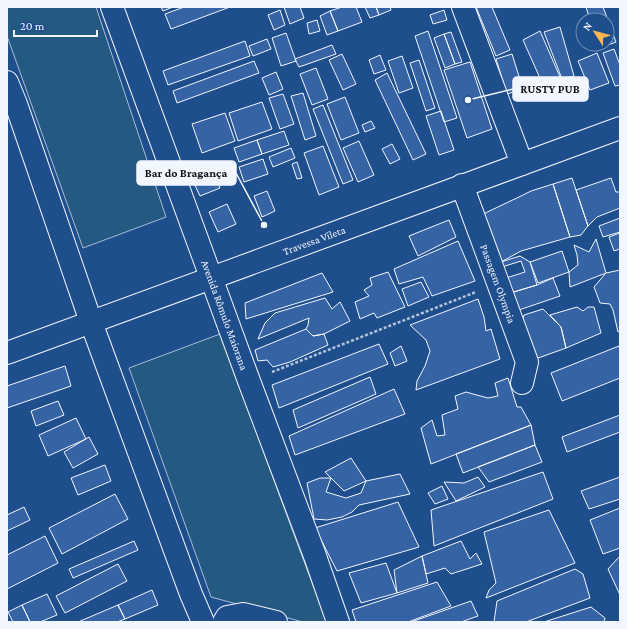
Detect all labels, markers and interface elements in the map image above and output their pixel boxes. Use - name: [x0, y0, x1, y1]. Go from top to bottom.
- scale bar: [14, 12, 97, 38]
- north arrow: [575, 12, 615, 52]
- text: 20 m: [20, 19, 45, 33]
- text: N: [580, 19, 594, 33]
- callout: RUSTY PUB: [513, 77, 588, 101]
- text: RUSTY PUB: [520, 82, 580, 96]
- callout: Bar do Bragança: [137, 161, 236, 185]
- text: Bar do Bragança: [145, 166, 227, 180]
- street label: Travessa Vileta: [281, 223, 347, 257]
- street label: Passagem Olympia: [478, 242, 518, 325]
- street label: Avenida Rômulo Maiorana: [199, 258, 250, 372]

